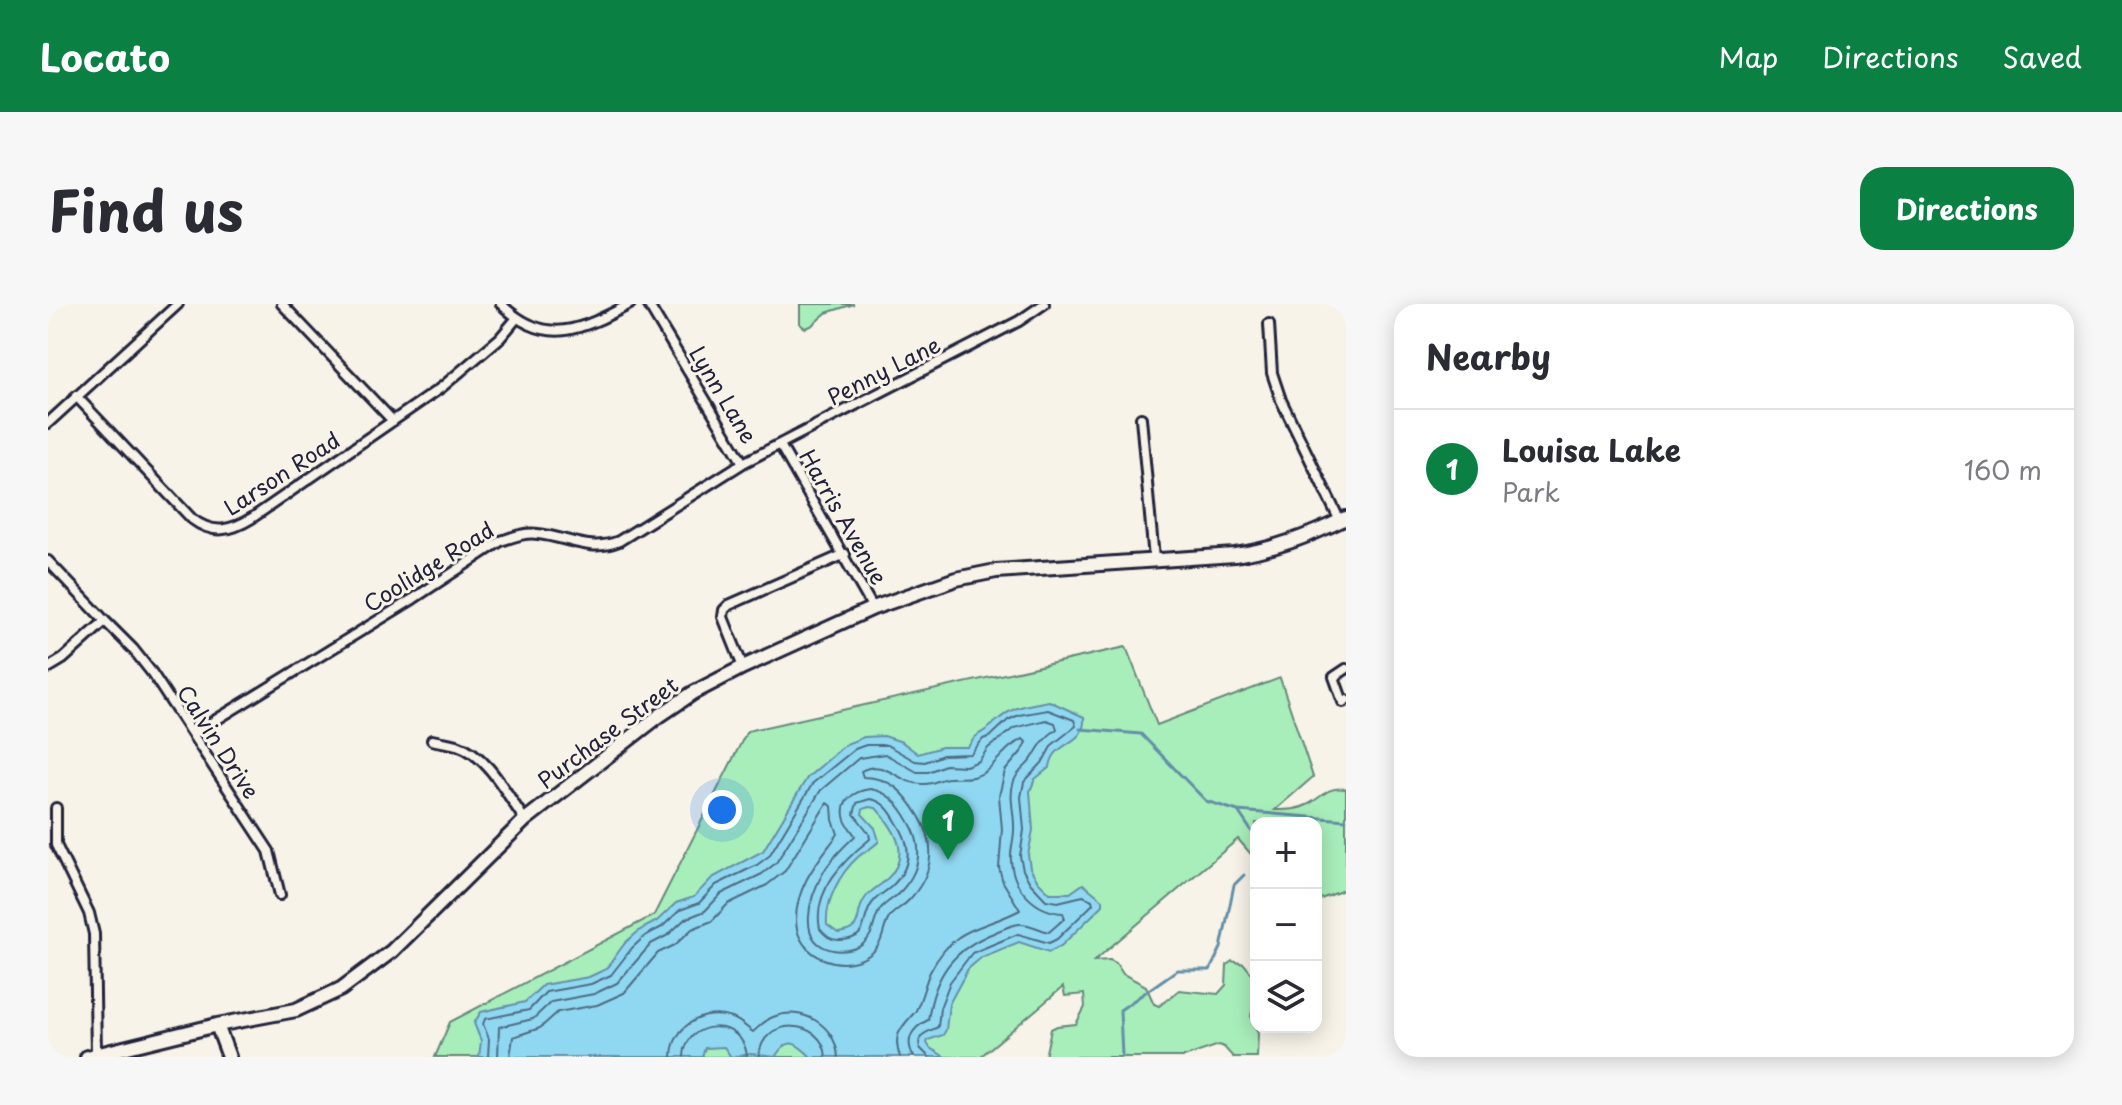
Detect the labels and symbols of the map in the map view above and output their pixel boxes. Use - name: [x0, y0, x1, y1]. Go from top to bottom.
- street label: Penny Lane: [821, 327, 946, 412]
- street label: Lynn Lane: [682, 339, 766, 449]
- street label: Larson Road: [217, 423, 346, 523]
- street label: Harris Avenue: [792, 442, 896, 590]
- street label: Coolidge Road: [356, 512, 500, 619]
- street label: Purchase Street: [530, 668, 684, 796]
- street label: Calvin Drive: [170, 678, 269, 805]
- your location: [702, 790, 742, 830]
- pin: 1: [922, 794, 974, 860]

